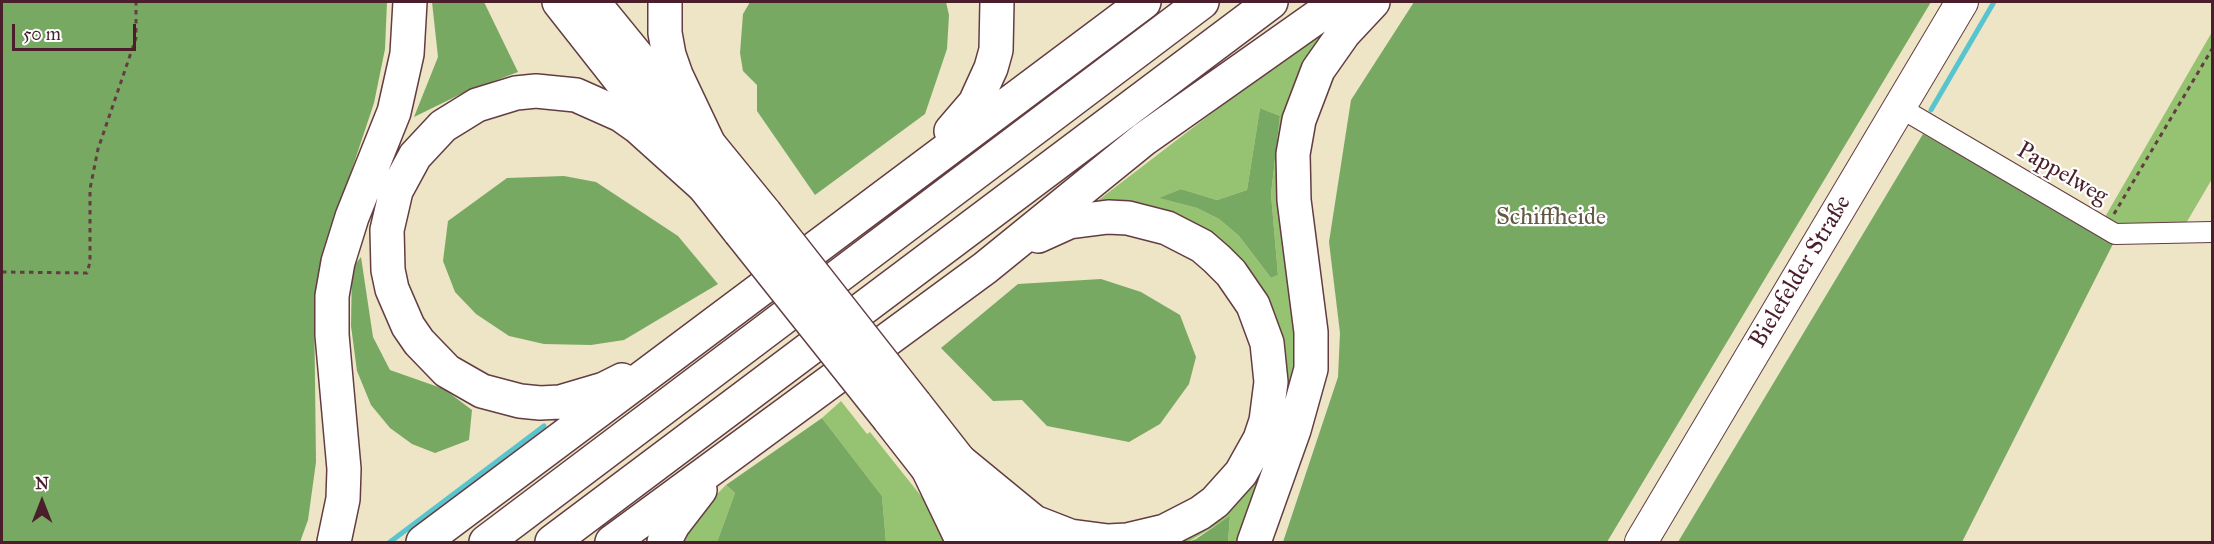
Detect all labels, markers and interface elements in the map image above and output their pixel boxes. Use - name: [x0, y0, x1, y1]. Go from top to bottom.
- scale bar: [15, 12, 140, 50]
- text: 50 m: [23, 23, 61, 45]
- street label: Pappelweg: [2011, 136, 2113, 212]
- street label: Bielefelder Straße: [1744, 190, 1858, 354]
- park label: Schiffheide: [1496, 204, 1606, 232]
- north arrow: [12, 472, 72, 532]
- text: N: [35, 474, 49, 493]

